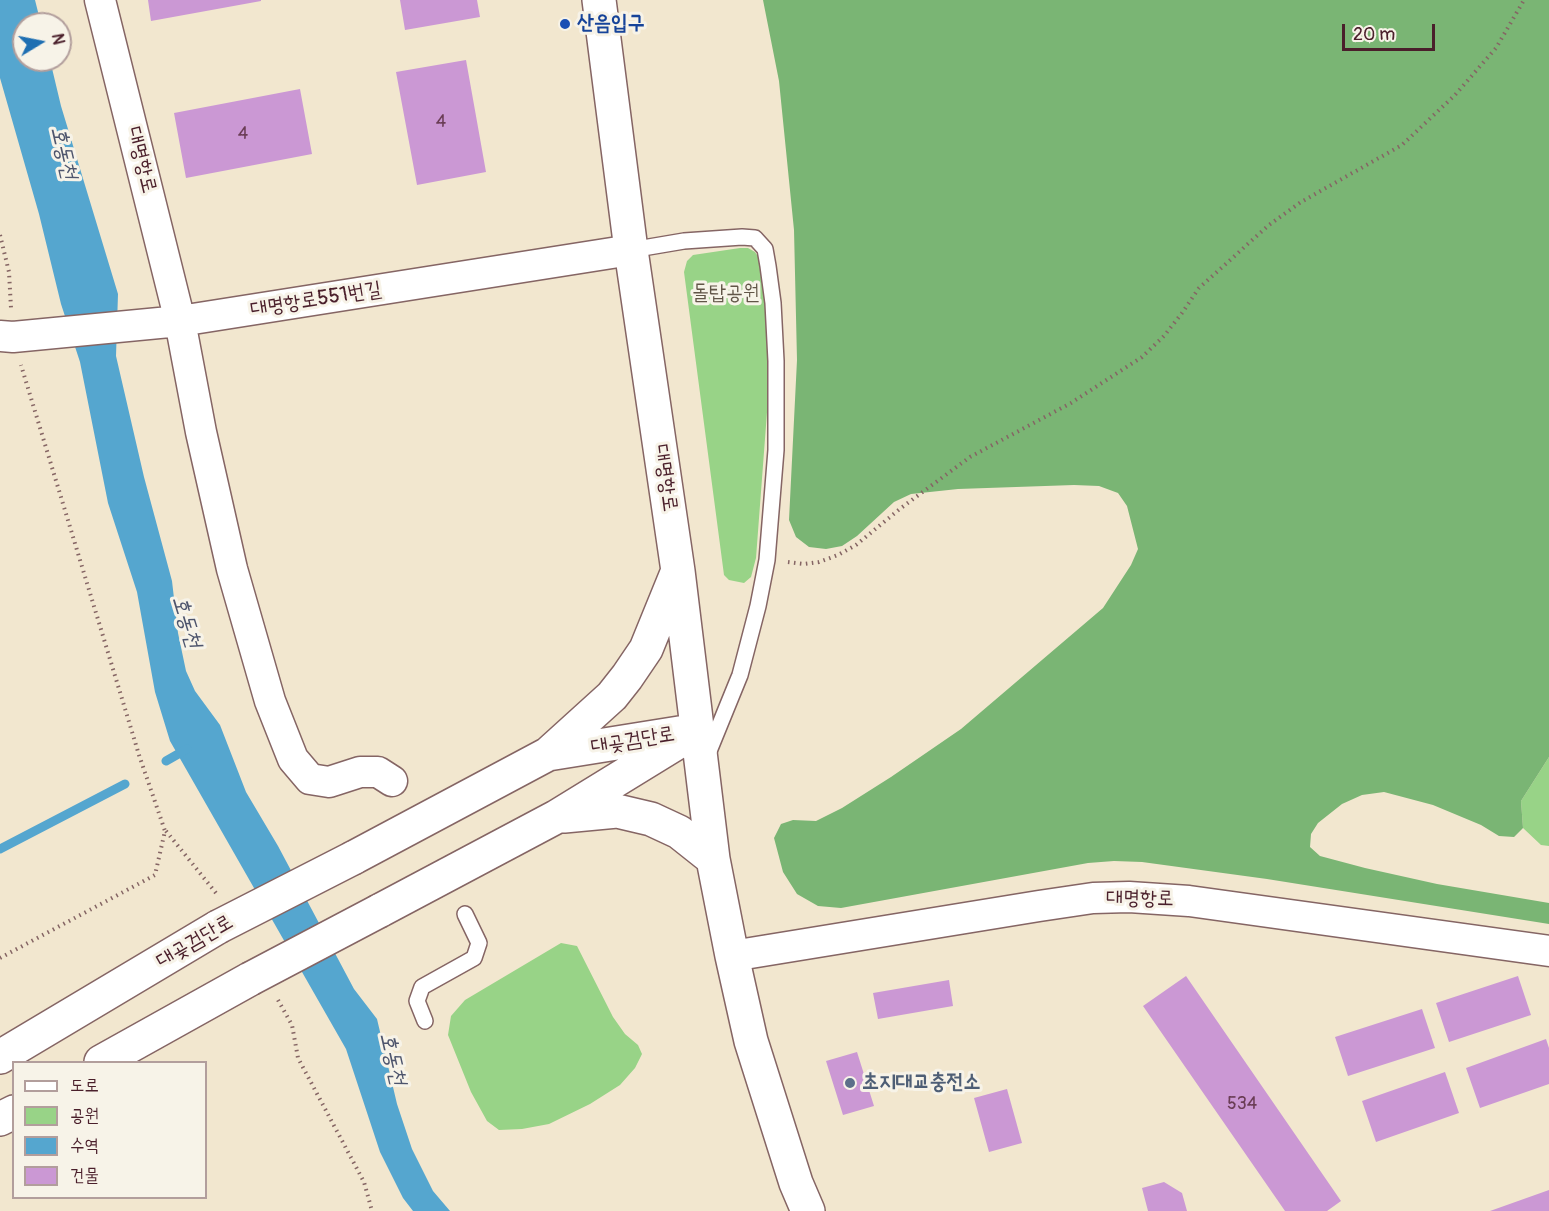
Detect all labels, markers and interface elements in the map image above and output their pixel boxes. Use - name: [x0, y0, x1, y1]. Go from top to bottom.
- place label: 산음입구: [577, 11, 645, 37]
- north arrow: [12, 12, 72, 72]
- scale bar: [1345, 12, 1438, 50]
- marker: 산음입구: [558, 17, 572, 31]
- text: 20 m: [1353, 23, 1395, 46]
- text: N: [47, 32, 69, 46]
- house number: 4: [436, 111, 446, 133]
- house number: 4: [238, 123, 248, 145]
- water label: 호동천: [44, 124, 82, 182]
- street label: 대명항로: [121, 124, 161, 196]
- street label: 대명항로551번길: [249, 277, 383, 323]
- park label: 돌탑공원: [692, 281, 760, 307]
- street label: 대명항로: [648, 443, 682, 513]
- water label: 호동천: [166, 593, 206, 651]
- street label: 대곶검단로: [589, 722, 677, 760]
- street label: 대명항로: [1106, 886, 1174, 912]
- street label: 대곶검단로: [152, 910, 238, 974]
- water label: 호동천: [373, 1030, 411, 1088]
- legend: [12, 1061, 207, 1199]
- place label: 초지대교충전소: [862, 1070, 980, 1096]
- text: 도로: [70, 1074, 99, 1097]
- marker: 초지대교충전소: [843, 1076, 857, 1090]
- house number: 534: [1227, 1093, 1257, 1115]
- text: 공원: [70, 1104, 99, 1127]
- text: 수역: [70, 1134, 99, 1157]
- text: 건물: [70, 1164, 99, 1187]

